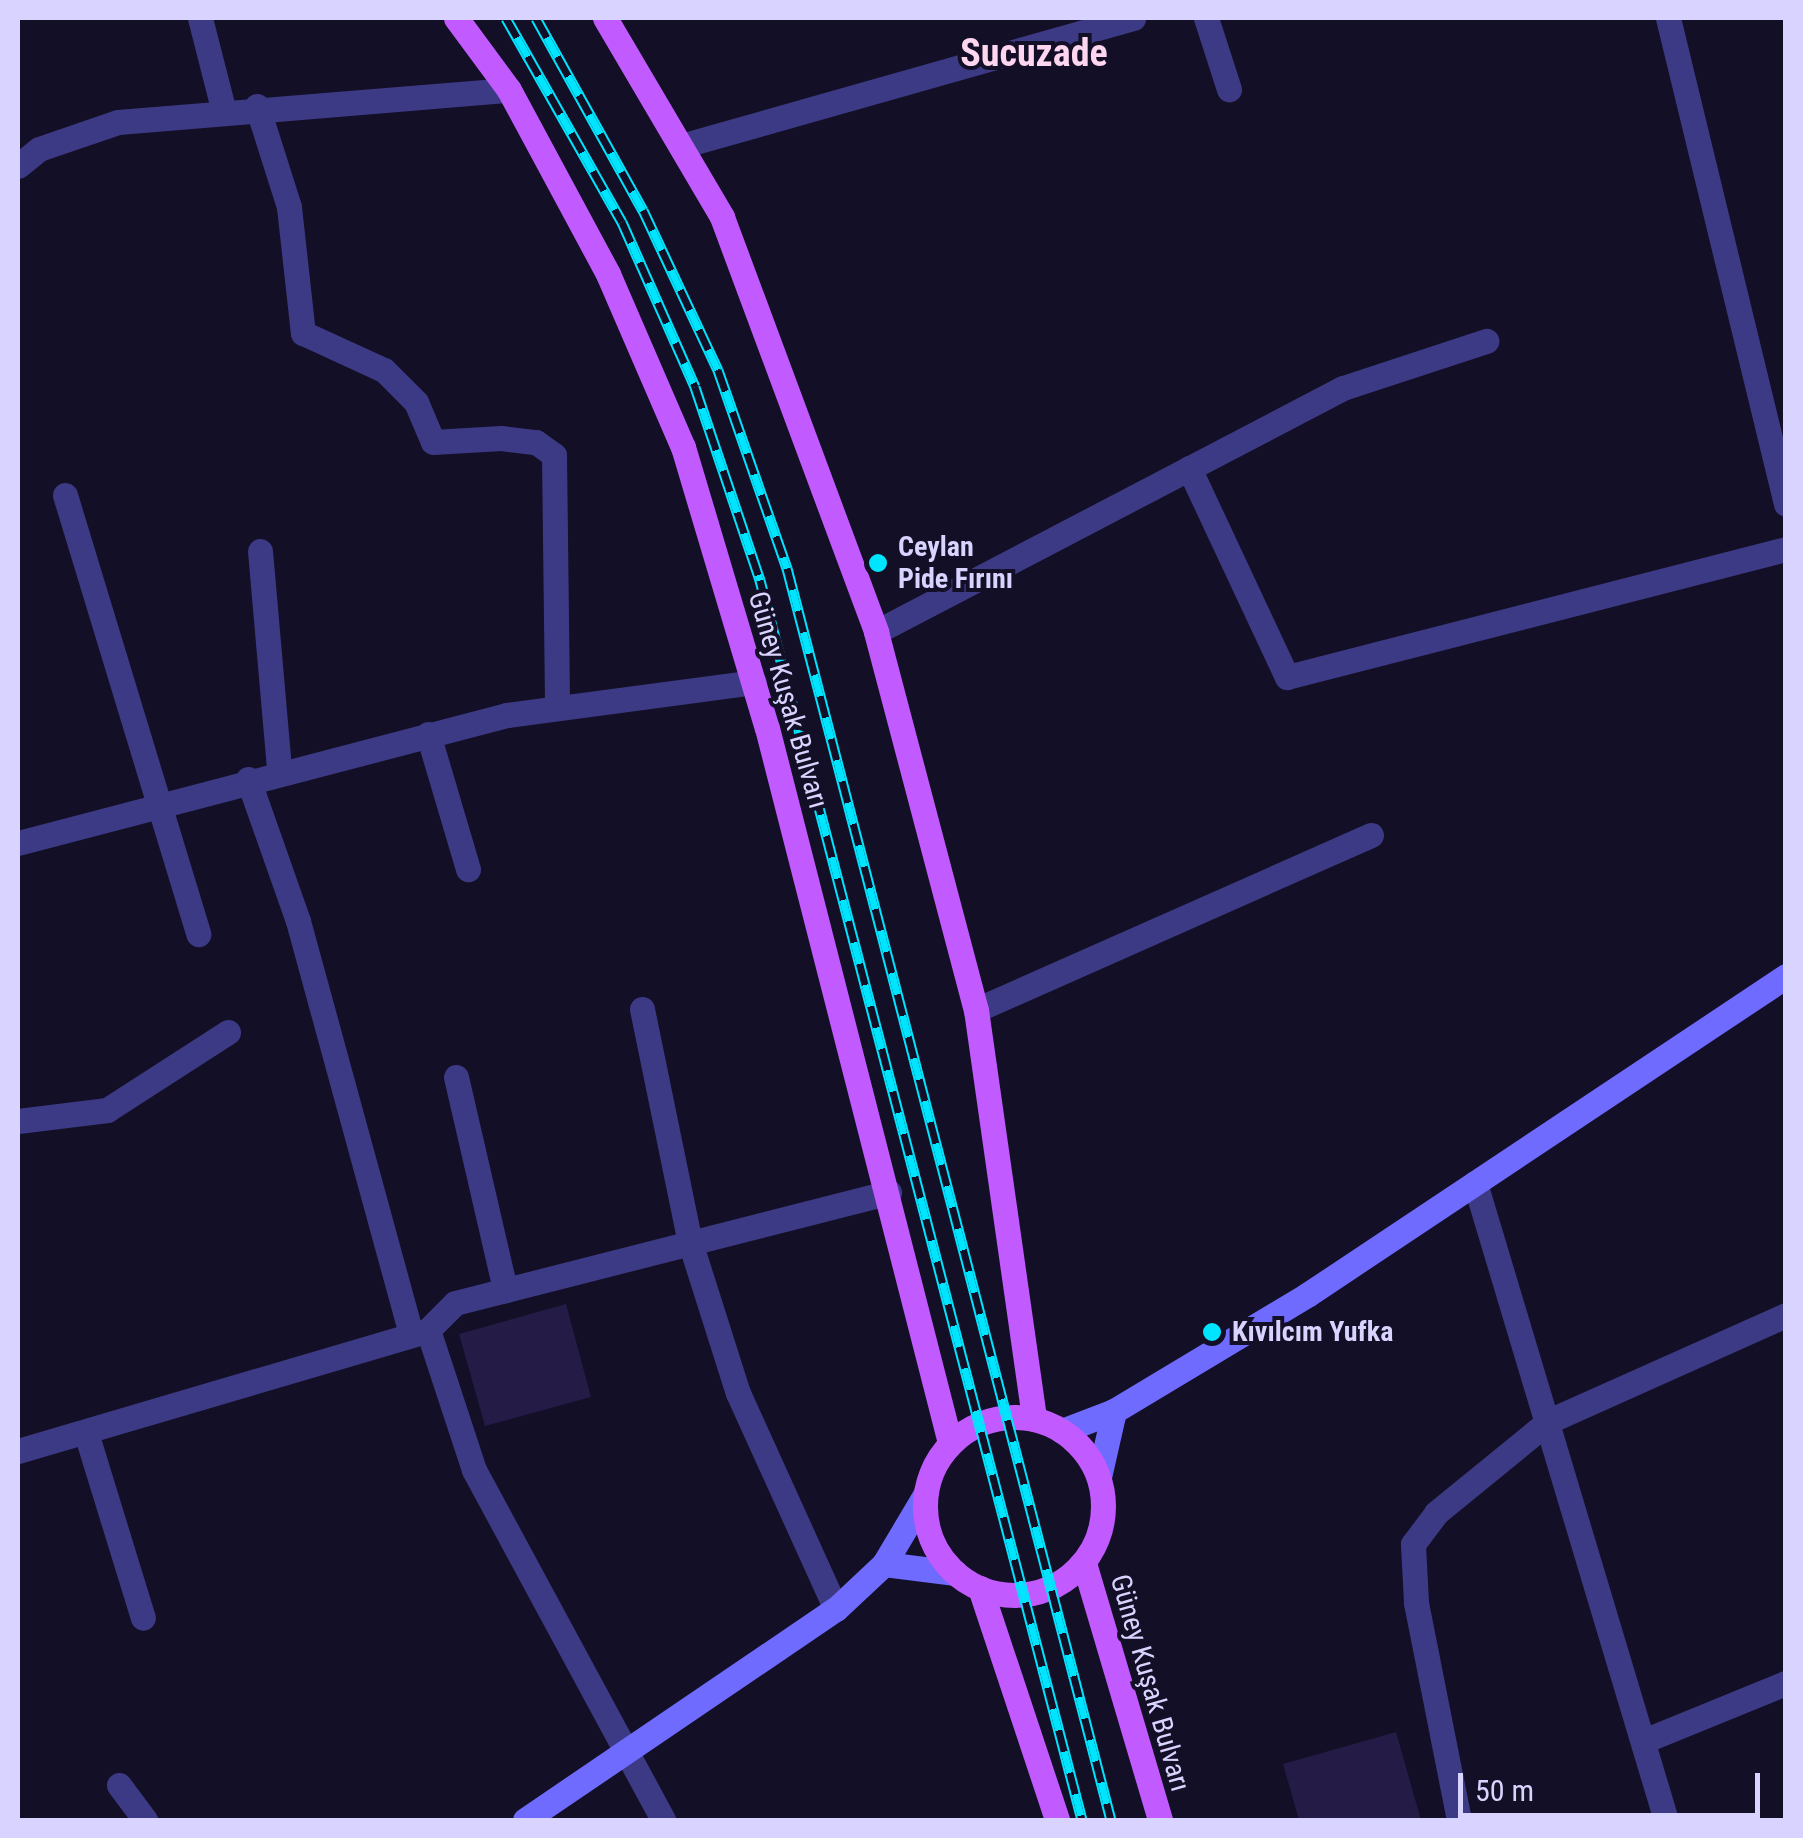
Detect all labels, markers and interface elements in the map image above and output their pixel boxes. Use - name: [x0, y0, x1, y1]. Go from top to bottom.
- district label: Sucuzade: [960, 31, 1108, 77]
- place label: Ceylan Pide Fırını: [898, 530, 1013, 596]
- marker: Ceylan Pide Fırını: [867, 552, 889, 574]
- street label: Güney Kuşak Bulvarı: [741, 588, 835, 812]
- place label: Kıvılcım Yufka: [1232, 1315, 1393, 1349]
- marker: Kıvılcım Yufka: [1201, 1321, 1223, 1343]
- street label: Güney Kuşak Bulvarı: [1103, 1571, 1197, 1795]
- scale bar: [1463, 1753, 1766, 1815]
- text: 50 m: [1475, 1773, 1534, 1808]

